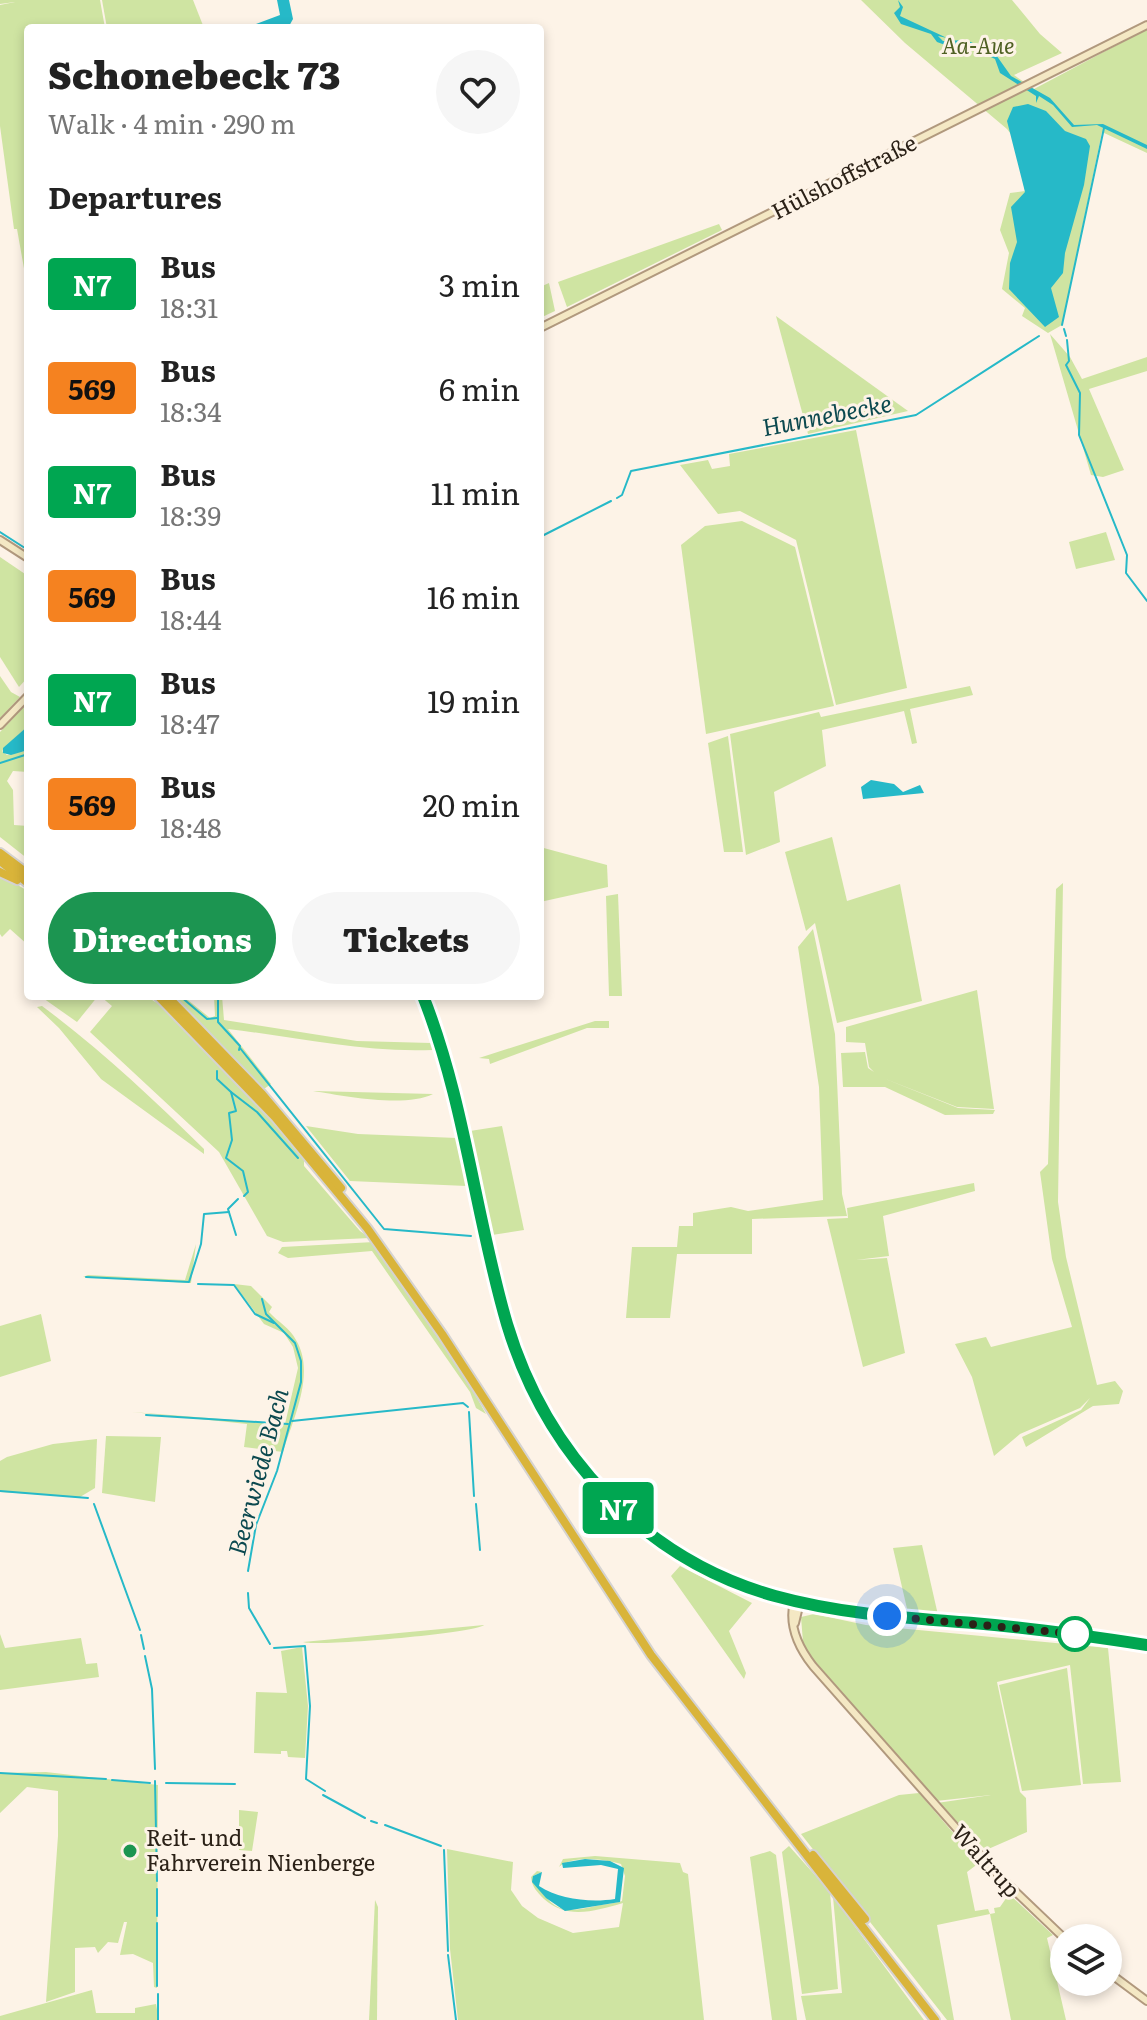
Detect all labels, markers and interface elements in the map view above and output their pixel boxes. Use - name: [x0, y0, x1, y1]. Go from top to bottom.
- park label: Aa-Aue: [941, 28, 1015, 61]
- text: Schonebeck 73: [48, 44, 340, 101]
- button: heart: [436, 50, 520, 134]
- text: Walk · 4 min · 290 m: [48, 103, 296, 142]
- street label: Hülshoffstraße: [765, 125, 922, 226]
- text: Departures: [48, 174, 222, 218]
- text: Bus: [160, 243, 216, 287]
- text: 3 min: [439, 262, 520, 306]
- text: N7: [73, 263, 111, 305]
- text: 18:31: [160, 287, 218, 326]
- text: Bus: [160, 347, 216, 391]
- text: 6 min: [439, 366, 520, 410]
- text: 569: [68, 367, 116, 409]
- water label: Hunnebecke: [759, 384, 894, 443]
- text: 18:34: [160, 391, 222, 430]
- text: Bus: [160, 451, 216, 495]
- text: 11 min: [431, 470, 520, 514]
- text: N7: [73, 471, 111, 513]
- text: 18:39: [160, 495, 221, 534]
- text: Bus: [160, 555, 216, 599]
- text: 16 min: [427, 574, 520, 618]
- text: 569: [68, 575, 116, 617]
- text: 18:44: [160, 599, 222, 638]
- text: Bus: [160, 659, 216, 703]
- text: 19 min: [427, 678, 520, 722]
- text: N7: [73, 679, 111, 721]
- text: 18:47: [160, 703, 220, 742]
- text: Bus: [160, 763, 216, 807]
- text: 20 min: [423, 782, 520, 826]
- text: 569: [68, 783, 116, 825]
- text: 18:48: [160, 807, 222, 846]
- button: Directions: [48, 892, 276, 984]
- button: Tickets: [292, 892, 520, 984]
- water label: Beerwiede Bach: [217, 1384, 296, 1559]
- line badge: N7: [582, 1482, 654, 1534]
- text: N7: [599, 1487, 637, 1529]
- your location: [867, 1596, 907, 1636]
- unlabelled marker: [1058, 1617, 1092, 1651]
- street label: Waltrup: [945, 1816, 1029, 1904]
- place label: Reit- und Fahrverein Nienberge: [146, 1820, 375, 1878]
- marker: Reit- und Fahrverein Nienberge: [121, 1842, 139, 1860]
- map controls: [1050, 1924, 1122, 1996]
- button: layers: [1050, 1924, 1122, 1996]

